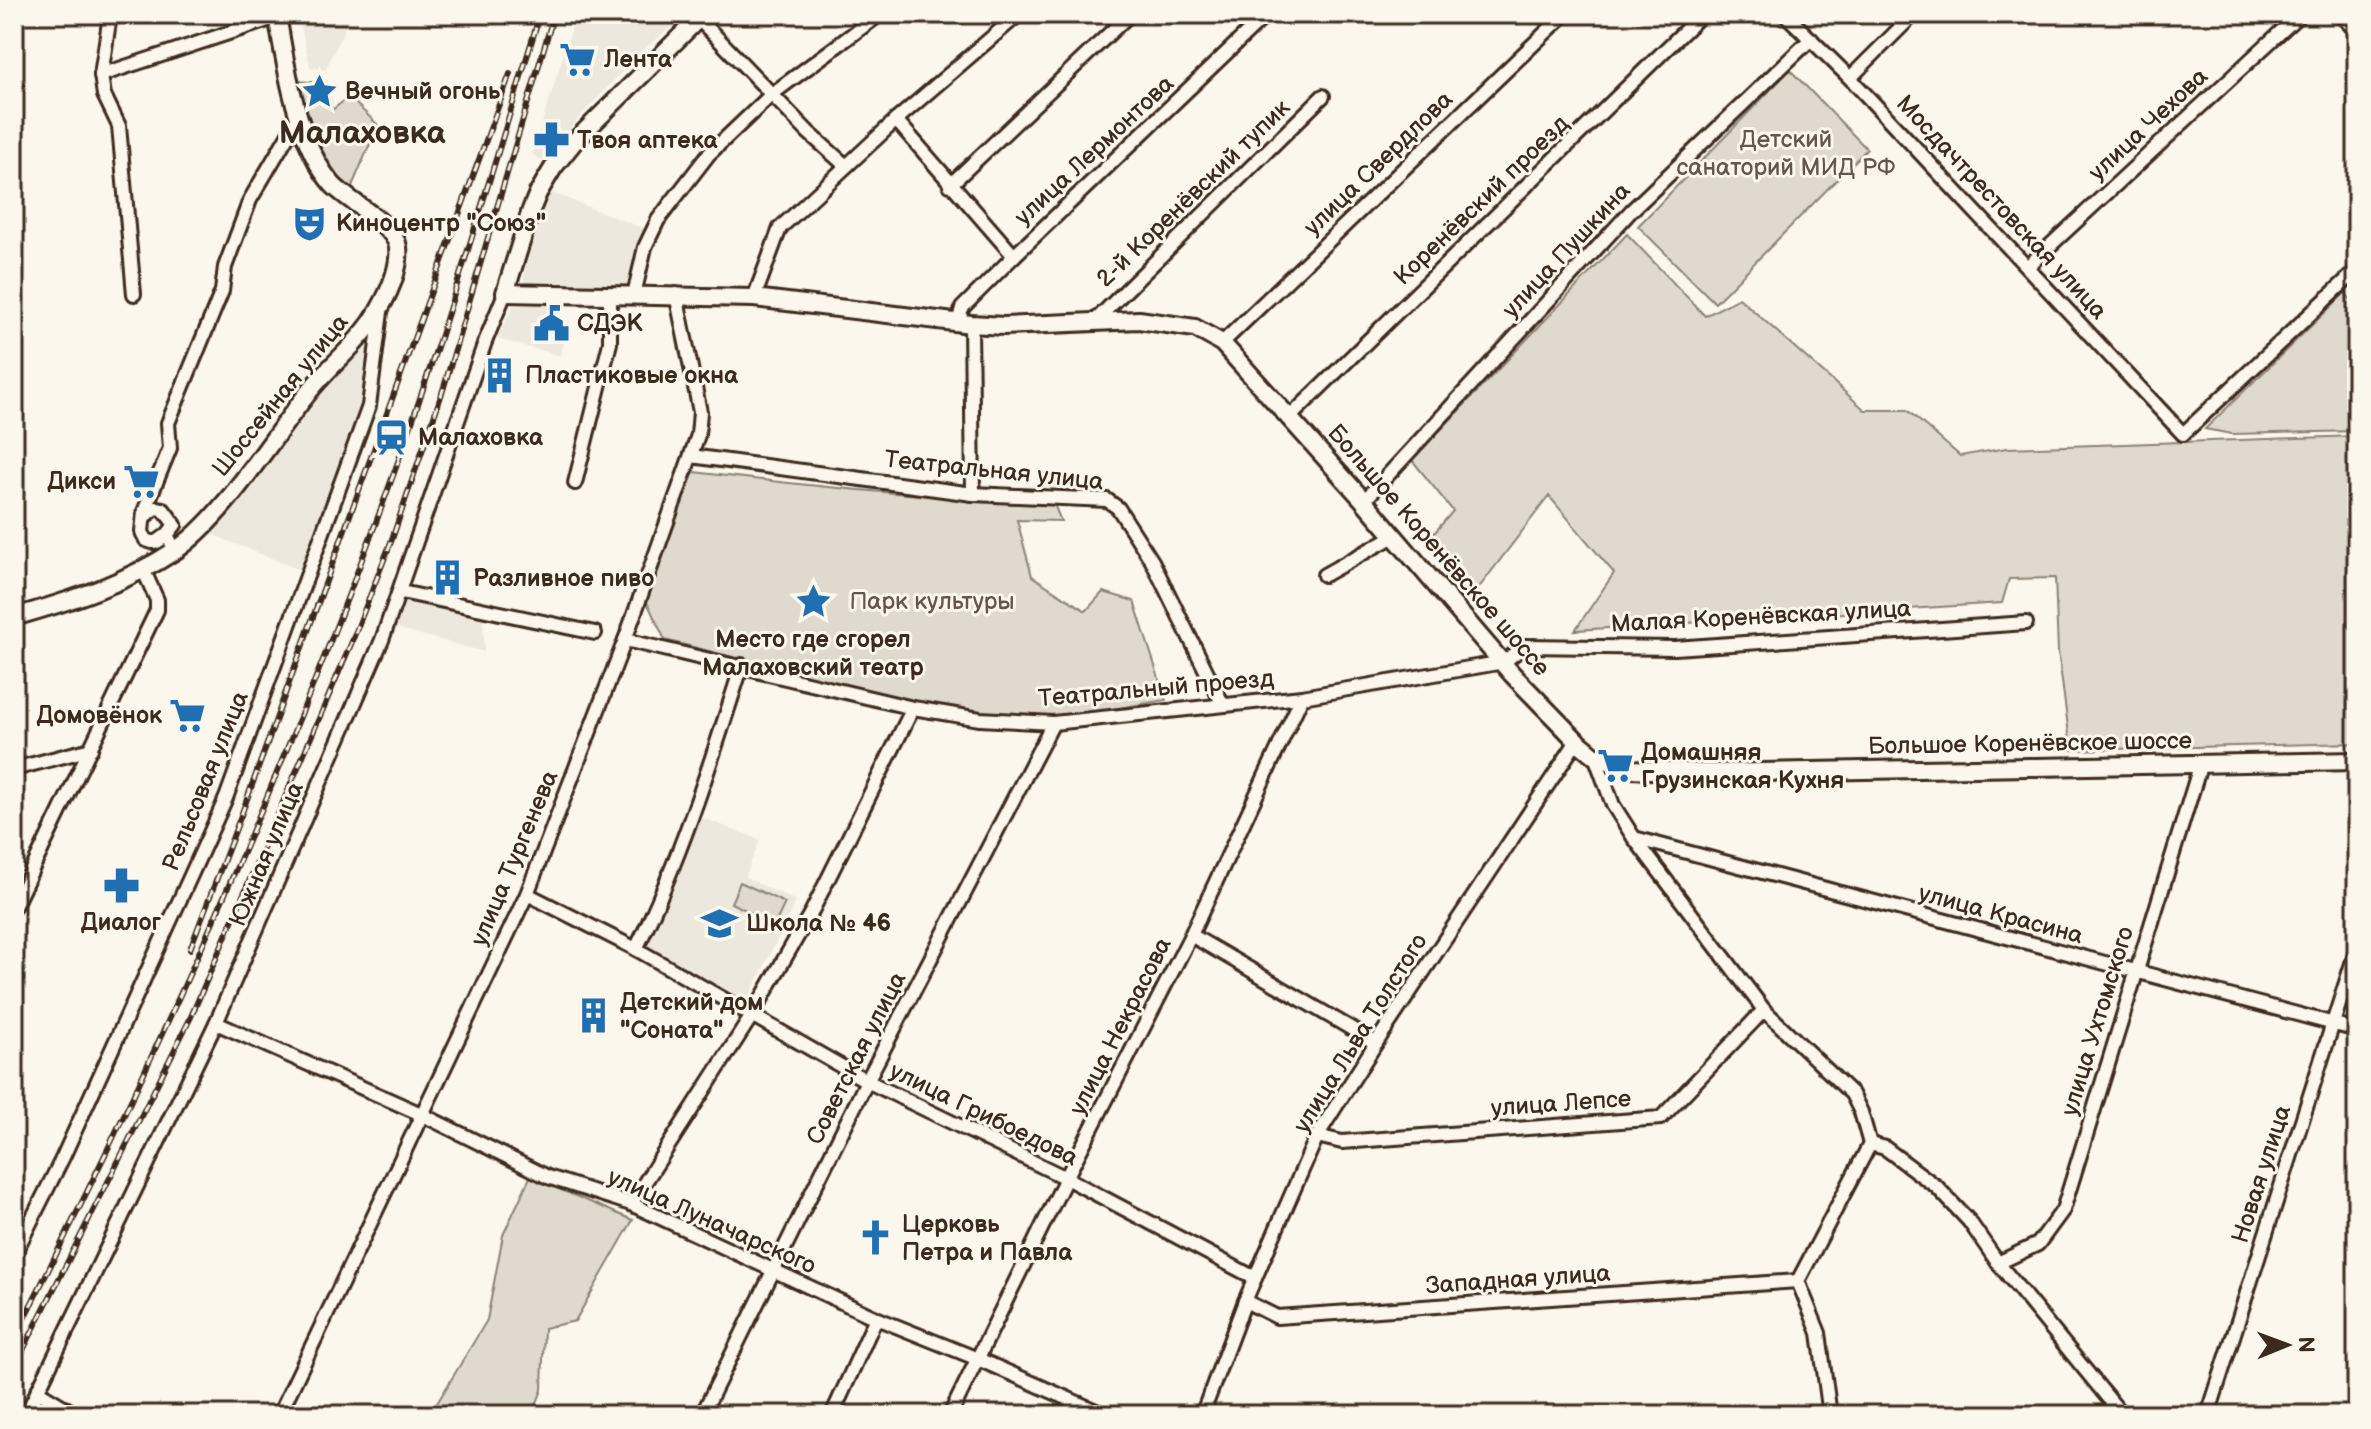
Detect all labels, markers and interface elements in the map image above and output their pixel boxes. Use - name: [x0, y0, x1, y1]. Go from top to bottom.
- supermarket icon: Лента: [559, 40, 597, 78]
- place label: Лента: [603, 45, 673, 74]
- street label: улица Чехова: [2083, 62, 2214, 187]
- street label: улица Лермонтова: [1009, 69, 1180, 232]
- place icon: Вечный огонь: [300, 72, 338, 110]
- place label: Вечный огонь: [345, 77, 501, 106]
- street label: улица Свердлова: [1298, 85, 1459, 242]
- street label: Мосдачтрестовская улица: [1890, 89, 2113, 325]
- street label: 2-й Коренёвский тупик: [1091, 93, 1296, 293]
- street label: Коренёвский проезд: [1388, 109, 1575, 291]
- district label: Малаховка: [279, 114, 446, 153]
- pharmacy icon: Твоя аптека: [532, 121, 570, 159]
- park label: Детский санаторий МИД РФ: [1676, 125, 1896, 182]
- place label: Твоя аптека: [577, 126, 718, 155]
- street label: улица Пушкина: [1496, 177, 1636, 324]
- theatre icon: Киноцентр "Союз": [291, 204, 329, 242]
- place label: Киноцентр "Союз": [336, 209, 546, 238]
- public building icon: СДЭК: [532, 304, 570, 342]
- street label: Шоссейная улица: [206, 308, 355, 482]
- place label: СДЭК: [577, 309, 644, 338]
- building icon: Пластиковые окна: [480, 356, 518, 394]
- place label: Пластиковые окна: [525, 361, 739, 390]
- station icon: Малаховка: [373, 418, 411, 456]
- street label: Большое Коренёвское шоссе: [1321, 419, 1556, 682]
- place label: Малаховка: [418, 423, 544, 452]
- street label: Театральная улица: [883, 445, 1105, 496]
- supermarket icon: Дикси: [123, 462, 161, 500]
- place label: Дикси: [47, 467, 116, 496]
- building icon: Разливное пиво: [428, 559, 466, 597]
- place label: Разливное пиво: [473, 564, 654, 593]
- place icon: Место где сгорел Малаховский театр: [794, 583, 832, 621]
- park label: Парк культуры: [849, 587, 1015, 616]
- street label: Малая Коренёвская улица: [1610, 594, 1912, 639]
- place label: Место где сгорел Малаховский театр: [702, 625, 924, 682]
- street label: Театральный проезд: [1037, 664, 1275, 713]
- street label: Рельсовая улица: [156, 687, 255, 875]
- supermarket icon: Домовёнок: [169, 696, 207, 734]
- place label: Домовёнок: [36, 701, 163, 730]
- street label: Большое Коренёвское шоссе: [1868, 726, 2192, 761]
- place label: Домашняя Грузинская Кухня: [1641, 738, 1844, 795]
- supermarket icon: Домашняя Грузинская Кухня: [1596, 747, 1634, 785]
- street label: улица Тургенева: [464, 766, 565, 950]
- street label: Южная улица: [223, 778, 310, 931]
- pharmacy icon: Диалог: [102, 866, 140, 904]
- street label: улица Красина: [1915, 879, 2086, 950]
- school or university icon: Школа № 46: [701, 904, 739, 942]
- place label: Диалог: [81, 908, 162, 937]
- place label: Школа № 46: [746, 909, 891, 938]
- street label: улица Ухтомского: [2055, 923, 2140, 1119]
- street label: улица Льва Толстого: [1287, 928, 1434, 1138]
- street label: улица Некрасова: [1063, 932, 1178, 1120]
- street label: Советская улица: [800, 967, 912, 1149]
- place label: Детский дом "Соната": [620, 988, 763, 1045]
- building icon: Детский дом "Соната": [575, 997, 613, 1035]
- street label: улица Грибоедова: [885, 1056, 1083, 1173]
- street label: улица Лепсе: [1490, 1084, 1632, 1123]
- street label: Новая улица: [2226, 1102, 2297, 1247]
- street label: улица Луначарского: [603, 1162, 821, 1280]
- place label: Церковь Петра и Павла: [902, 1210, 1073, 1267]
- church icon: Церковь Петра и Павла: [857, 1219, 895, 1257]
- street label: Западная улица: [1425, 1259, 1611, 1300]
- north arrow: [2247, 1305, 2327, 1385]
- text: N: [2292, 1336, 2319, 1353]

